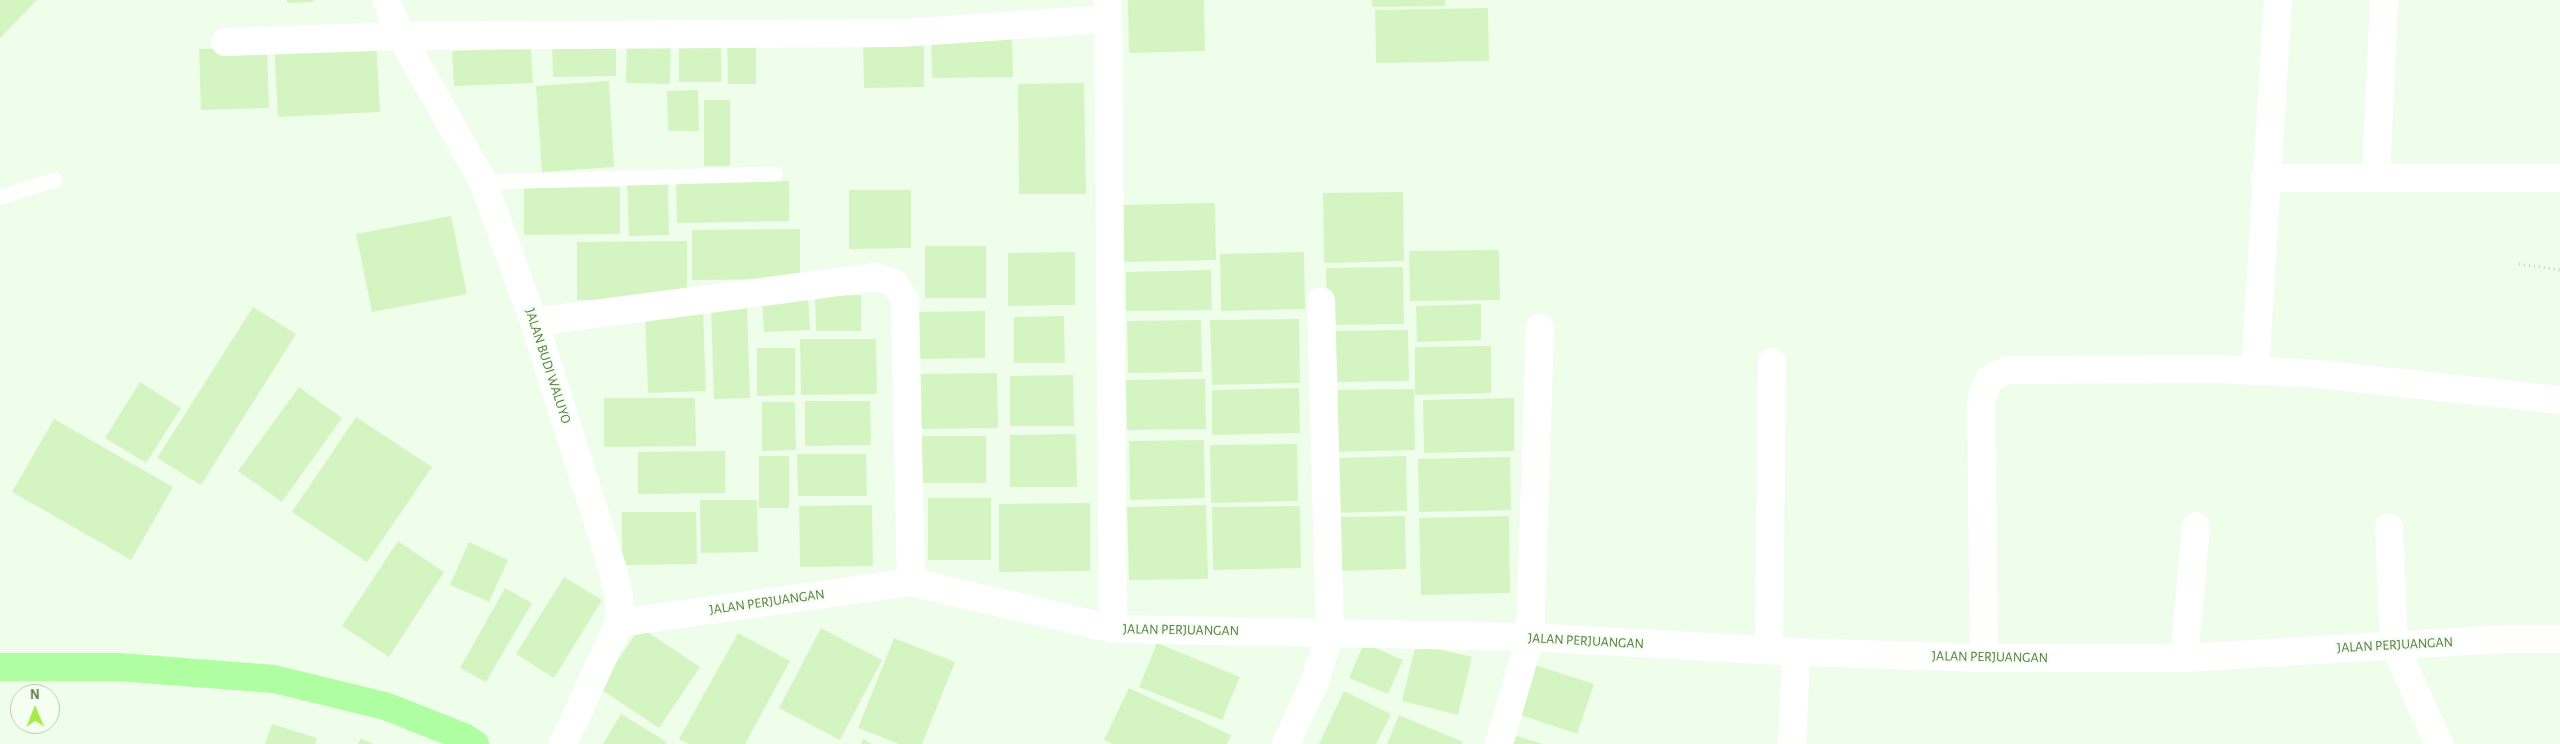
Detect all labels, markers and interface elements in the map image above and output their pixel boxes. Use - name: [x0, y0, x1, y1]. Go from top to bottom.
- street label: JALAN BUDI WALUYO: [521, 306, 575, 426]
- street label: JALAN PERJUANGAN: [708, 586, 826, 618]
- street label: JALAN PERJUANGAN: [1123, 621, 1239, 639]
- street label: JALAN PERJUANGAN: [1527, 630, 1645, 652]
- street label: JALAN PERJUANGAN: [2336, 634, 2454, 656]
- street label: JALAN PERJUANGAN: [1932, 648, 2048, 666]
- north arrow: [10, 684, 60, 734]
- text: N: [30, 688, 40, 702]

